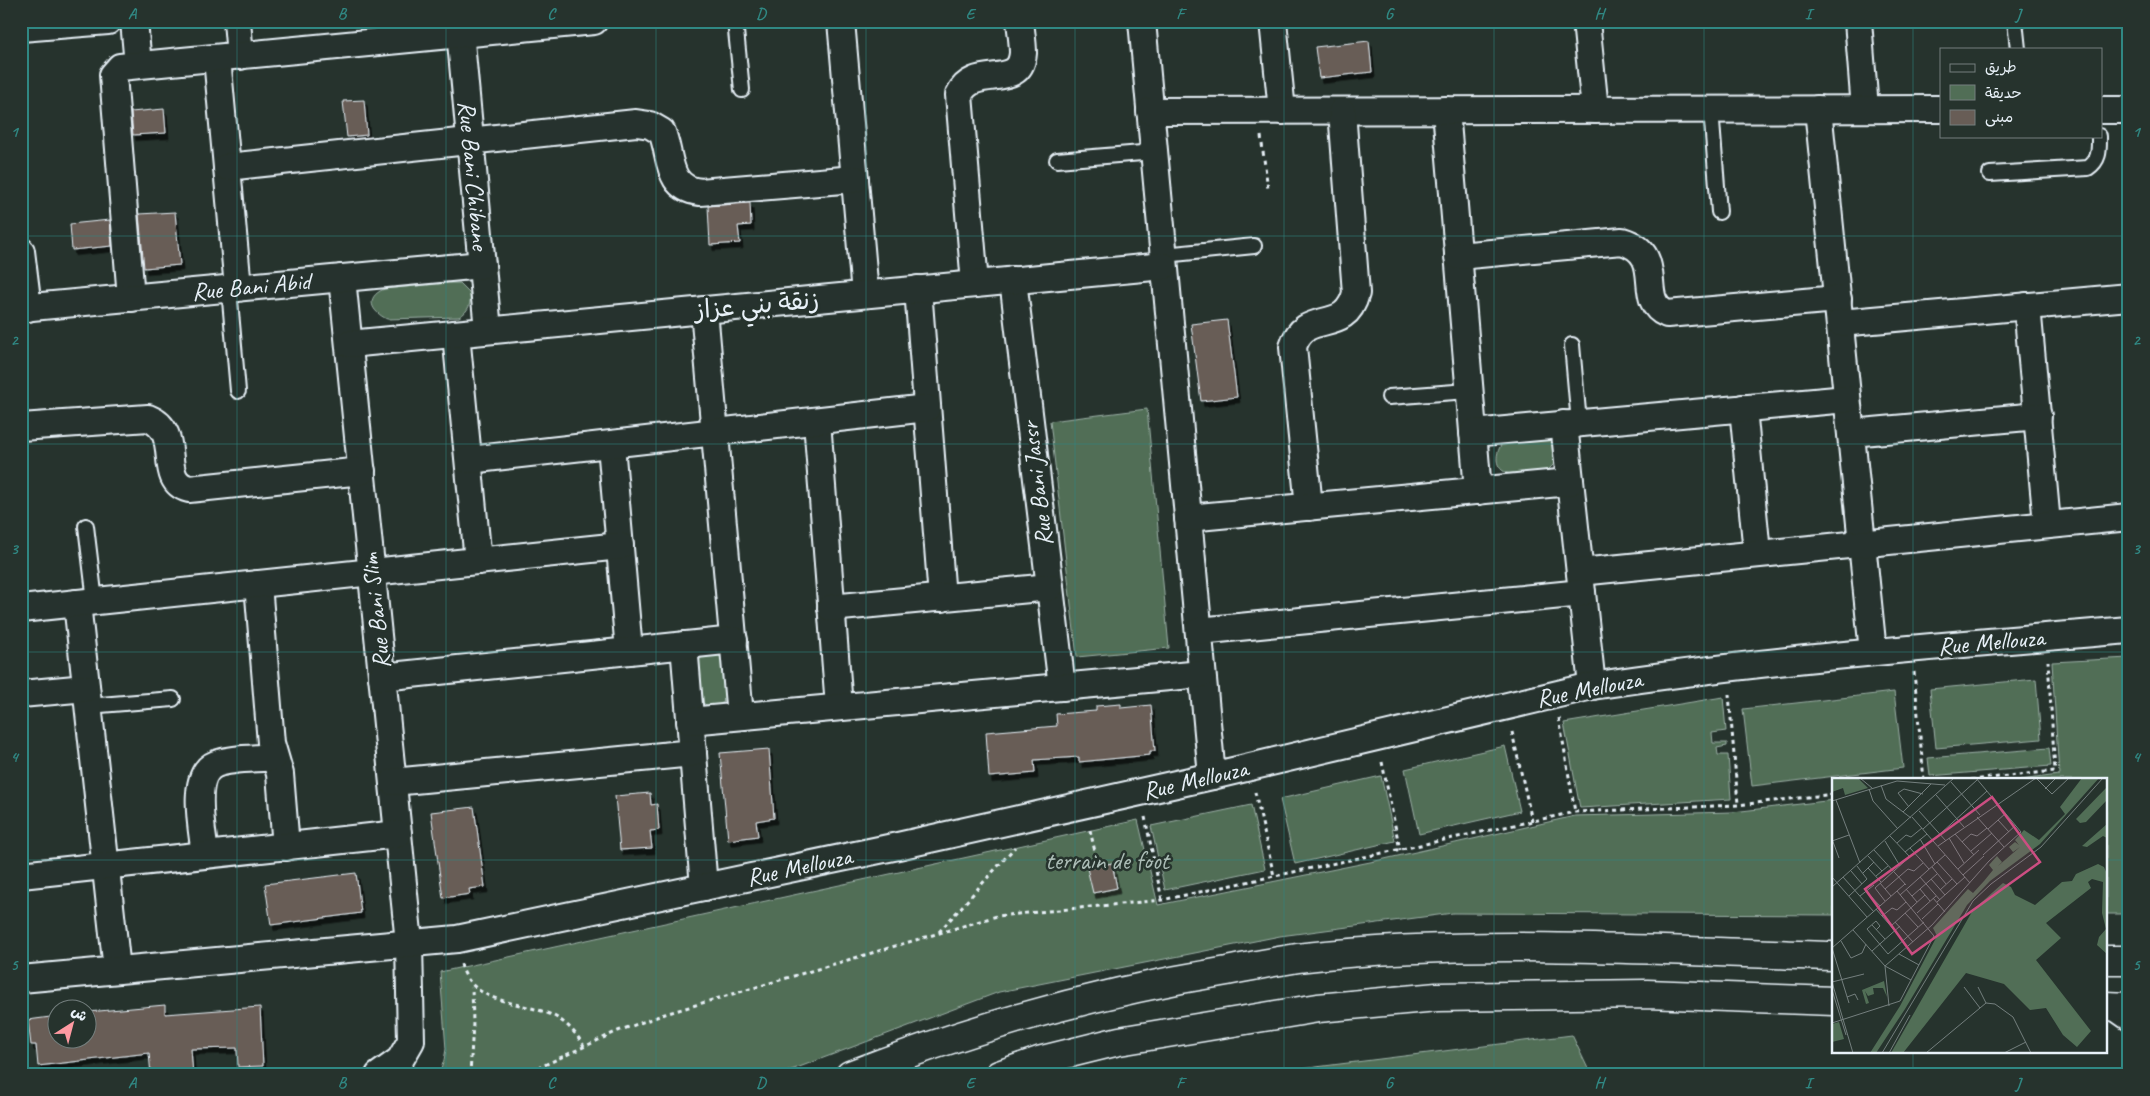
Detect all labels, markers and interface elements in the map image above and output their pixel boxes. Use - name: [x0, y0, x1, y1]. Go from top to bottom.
- text: A: [128, 4, 138, 24]
- text: B: [338, 4, 348, 24]
- text: C: [547, 4, 557, 24]
- text: D: [756, 4, 767, 24]
- text: E: [966, 4, 977, 24]
- text: F: [1176, 4, 1187, 24]
- text: G: [1385, 4, 1395, 24]
- text: H: [1594, 4, 1606, 24]
- text: I: [1805, 4, 1815, 24]
- text: J: [2014, 4, 2023, 24]
- legend: [1940, 48, 2102, 138]
- text: طريق: [1985, 58, 2017, 77]
- text: حديقة: [1985, 84, 2022, 103]
- street label: Rue Bani Chibane: [451, 99, 497, 253]
- text: مبنى: [1985, 108, 2013, 127]
- text: 1: [10, 122, 19, 142]
- text: 1: [2132, 122, 2141, 142]
- street label: Rue Bani Abid: [190, 265, 315, 308]
- street label: زنقة بني عزاز: [691, 284, 821, 332]
- text: 2: [10, 330, 19, 350]
- text: 2: [2132, 330, 2141, 350]
- street label: Rue Bani Jassr: [1013, 417, 1060, 548]
- text: 3: [10, 539, 19, 559]
- text: 3: [2132, 539, 2141, 559]
- street label: Rue Bani Slim: [354, 551, 398, 670]
- street label: Rue Mellouza: [1936, 621, 2048, 663]
- street label: Rue Mellouza: [1533, 663, 1647, 715]
- text: 4: [10, 747, 19, 767]
- text: 4: [2132, 747, 2141, 767]
- street label: Rue Mellouza: [1139, 752, 1253, 808]
- inset map: [1832, 778, 2108, 1054]
- street label: Rue Mellouza: [743, 840, 857, 894]
- park label: terrain de foot: [1045, 845, 1172, 877]
- text: 5: [11, 955, 20, 975]
- text: 5: [2133, 955, 2142, 975]
- north arrow: [48, 998, 98, 1048]
- text: ش: [68, 1002, 91, 1025]
- text: A: [128, 1073, 138, 1093]
- text: B: [338, 1073, 348, 1093]
- text: C: [547, 1073, 557, 1093]
- text: D: [756, 1073, 767, 1093]
- text: E: [966, 1073, 977, 1093]
- text: F: [1176, 1073, 1187, 1093]
- text: G: [1385, 1073, 1395, 1093]
- text: H: [1594, 1073, 1606, 1093]
- text: I: [1805, 1073, 1815, 1093]
- text: J: [2014, 1073, 2023, 1093]

